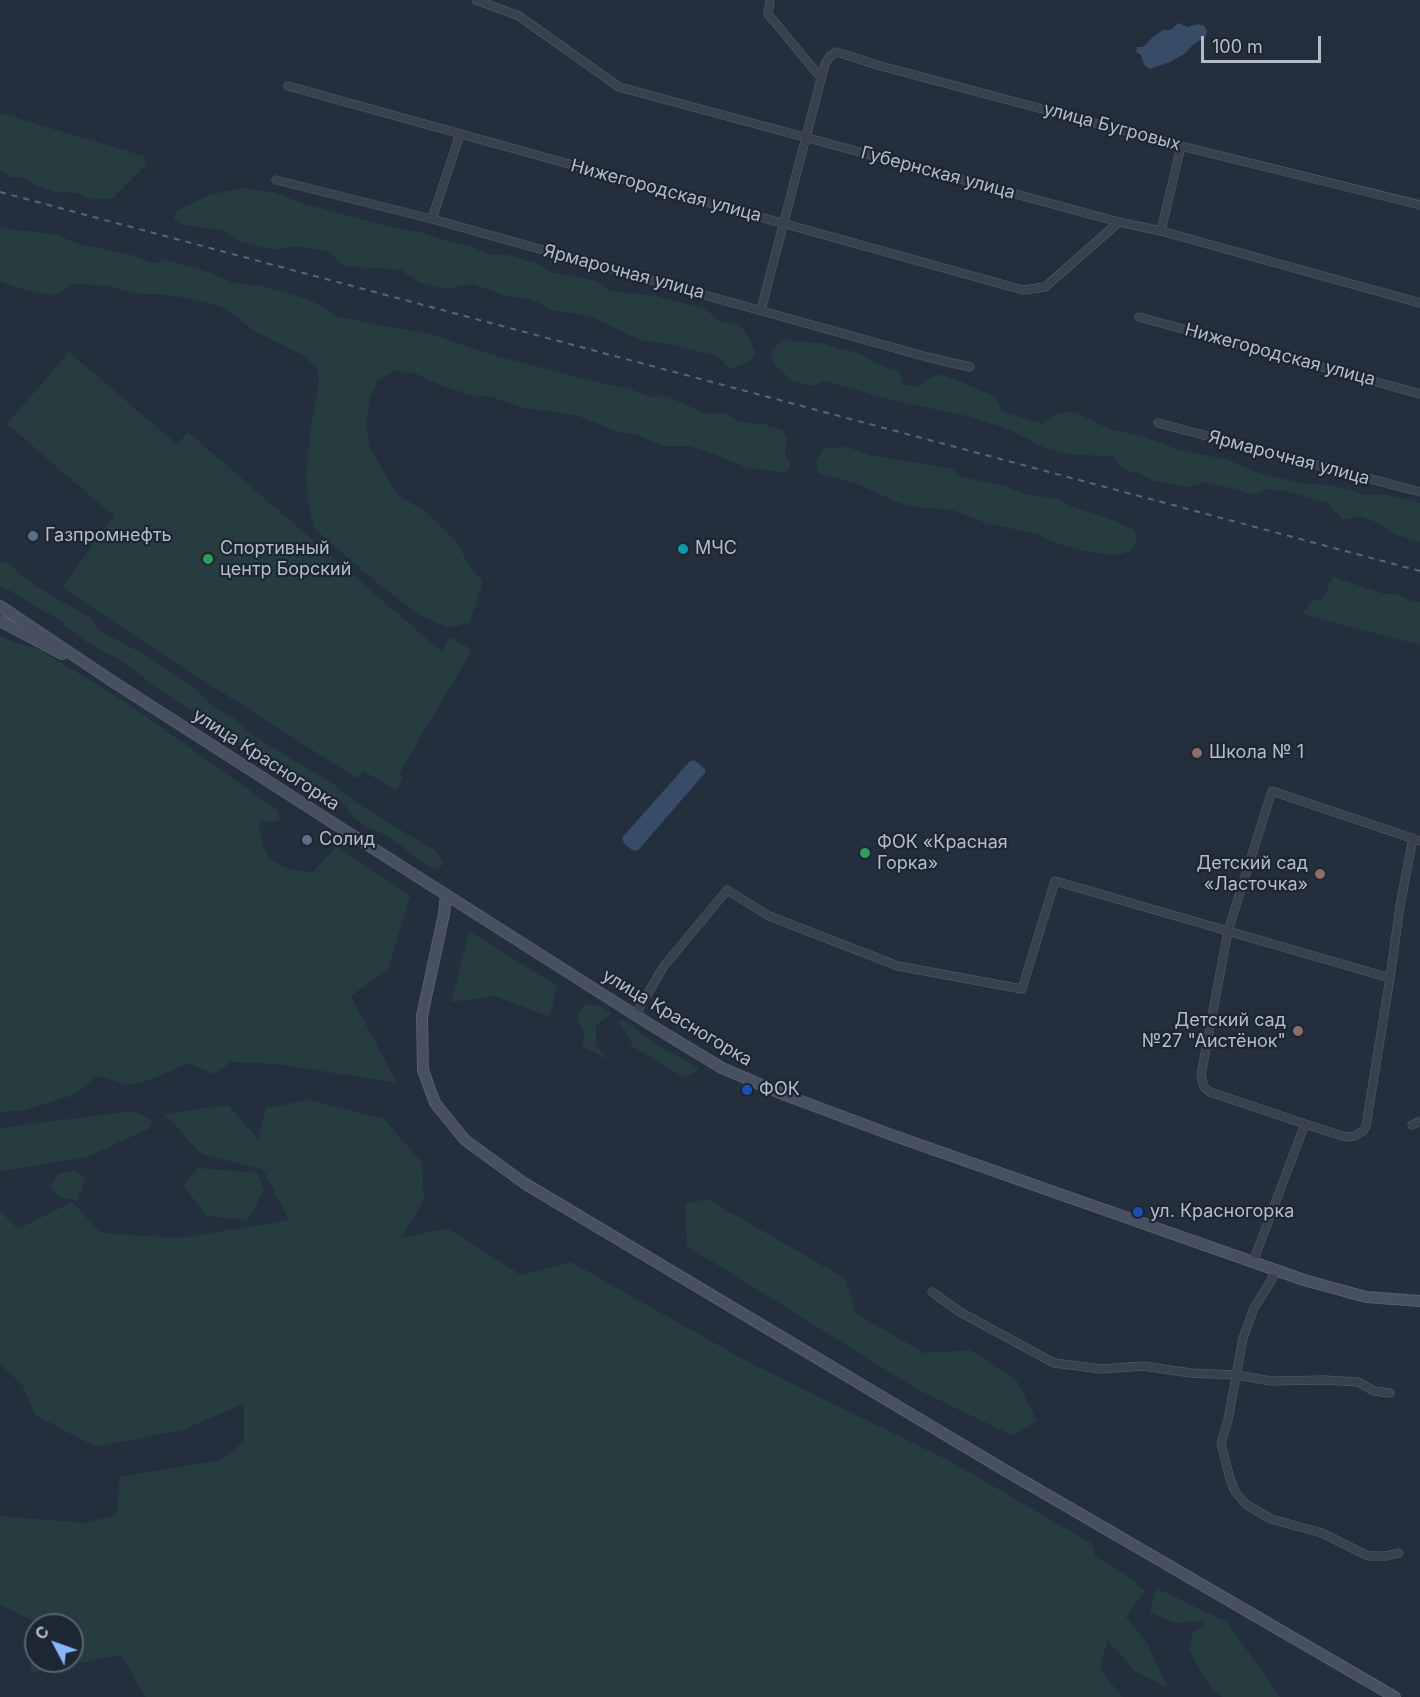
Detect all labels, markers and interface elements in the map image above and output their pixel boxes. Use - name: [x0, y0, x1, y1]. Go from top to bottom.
- scale bar: [1204, 24, 1324, 62]
- text: 100 m: [1212, 36, 1263, 57]
- street label: улица Бугровых: [1041, 98, 1183, 156]
- street label: Губернская улица: [859, 142, 1017, 204]
- street label: Нижегородская улица: [568, 155, 764, 227]
- street label: Ярмарочная улица: [541, 240, 707, 304]
- street label: Нижегородская улица: [1182, 319, 1378, 391]
- street label: Ярмарочная улица: [1206, 426, 1372, 490]
- place label: Газпромнефть: [45, 525, 172, 547]
- marker: Газпромнефть: [26, 529, 40, 543]
- place label: Спортивный центр Борский: [220, 538, 351, 580]
- place label: МЧС: [695, 538, 737, 560]
- marker: МЧС: [676, 542, 690, 556]
- marker: Спортивный центр Борский: [201, 552, 215, 566]
- street label: улица Красногорка: [189, 704, 343, 816]
- place label: Школа № 1: [1209, 742, 1304, 764]
- marker: Школа № 1: [1190, 746, 1204, 760]
- place label: Солид: [319, 829, 375, 851]
- place label: ФОК «Красная Горка»: [877, 832, 1008, 874]
- marker: Солид: [300, 833, 314, 847]
- marker: ФОК «Красная Горка»: [858, 846, 872, 860]
- place label: Детский сад «Ласточка»: [1196, 853, 1308, 896]
- marker: Детский сад «Ласточка»: [1313, 867, 1327, 881]
- street label: улица Красногорка: [598, 965, 756, 1071]
- place label: Детский сад №27 "Аистёнок": [1142, 1010, 1286, 1052]
- marker: Детский сад №27 "Аистёнок": [1291, 1024, 1305, 1038]
- place label: ФОК: [759, 1079, 800, 1101]
- marker: ФОК: [740, 1083, 754, 1097]
- place label: ул. Красногорка: [1150, 1201, 1294, 1223]
- marker: ул. Красногорка: [1131, 1205, 1145, 1219]
- north arrow: [24, 1613, 84, 1673]
- text: С: [30, 1621, 53, 1644]

